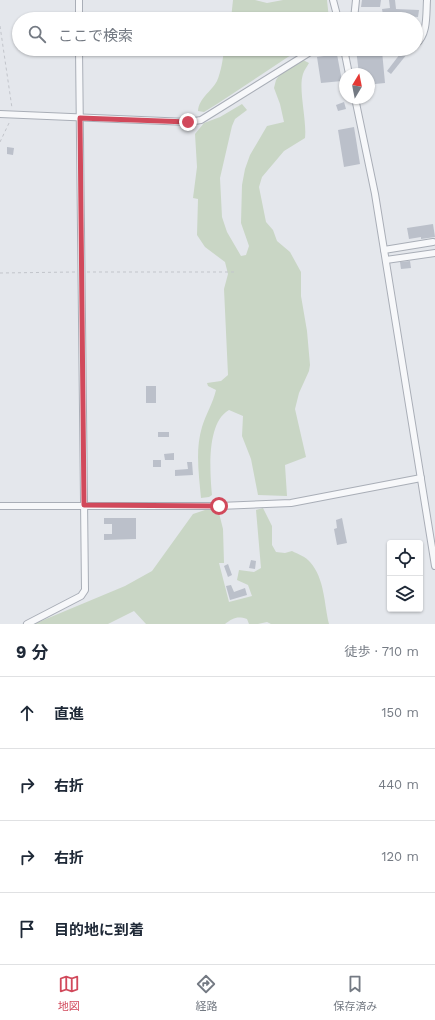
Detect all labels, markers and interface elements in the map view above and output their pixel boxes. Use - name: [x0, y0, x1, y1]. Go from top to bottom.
- search box: [12, 12, 423, 56]
- icon: search: [26, 23, 48, 45]
- text: ここで検索: [58, 27, 133, 45]
- north arrow: [339, 68, 375, 104]
- route end: [179, 113, 197, 131]
- route start: [210, 497, 228, 515]
- map controls: [387, 540, 423, 612]
- button: locate: [387, 540, 423, 576]
- button: layers: [387, 576, 423, 612]
- text: 9 分: [16, 642, 48, 662]
- text: 徒歩 · 710 m: [344, 644, 419, 659]
- icon: ahead: [16, 702, 38, 724]
- text: 直進: [54, 705, 84, 723]
- text: 150 m: [381, 705, 419, 720]
- icon: right: [16, 774, 38, 796]
- text: 右折: [54, 777, 84, 795]
- text: 440 m: [378, 777, 419, 792]
- icon: right: [16, 846, 38, 868]
- text: 右折: [54, 849, 84, 867]
- text: 120 m: [381, 849, 419, 864]
- icon: arrive: [16, 918, 38, 940]
- text: 目的地に到着: [54, 921, 144, 939]
- tab: 地図: [58, 973, 80, 1013]
- tab: 経路: [195, 973, 217, 1013]
- tab: 保存済み: [333, 973, 377, 1013]

